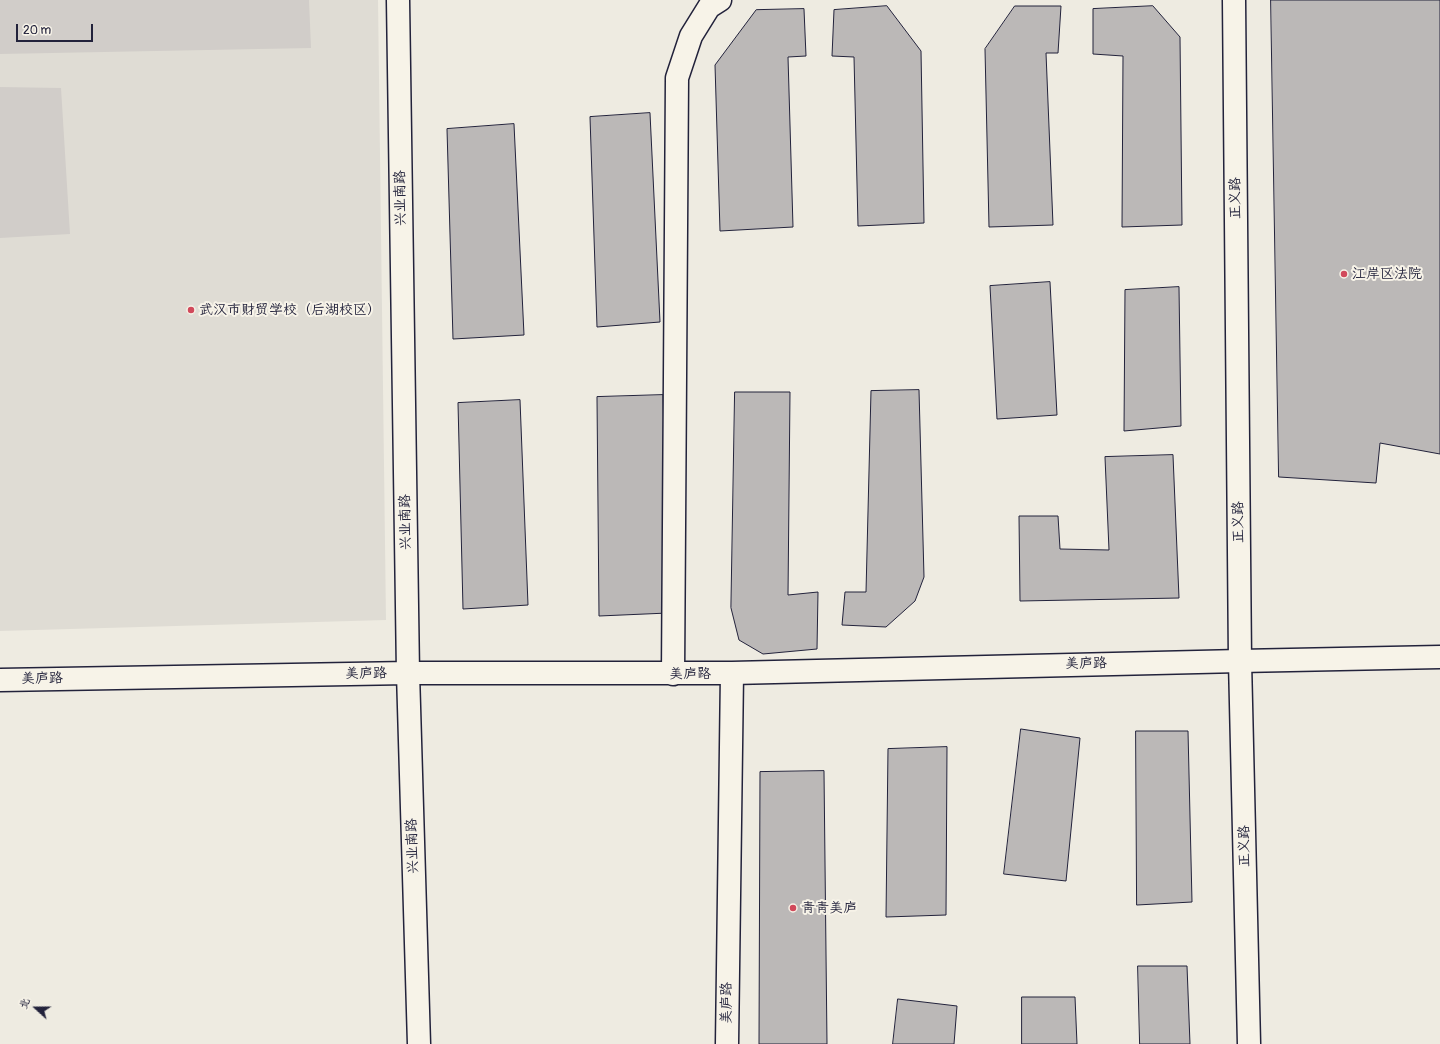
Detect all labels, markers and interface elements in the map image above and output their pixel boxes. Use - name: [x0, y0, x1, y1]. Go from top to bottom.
- scale bar: [18, 16, 95, 42]
- text: 20 m: [23, 23, 51, 38]
- street label: 兴业南路: [392, 170, 410, 226]
- street label: 正义路: [1227, 177, 1245, 219]
- place label: 江岸区法院: [1352, 266, 1422, 282]
- marker: 江岸区法院: [1339, 269, 1349, 279]
- place label: 武汉市财贸学校（后湖校区）: [199, 302, 381, 318]
- marker: 武汉市财贸学校（后湖校区）: [186, 305, 196, 315]
- street label: 兴业南路: [397, 494, 415, 550]
- street label: 正义路: [1230, 501, 1248, 543]
- street label: 美庐路: [1065, 655, 1107, 673]
- street label: 美庐路: [345, 665, 387, 683]
- street label: 美庐路: [669, 666, 711, 682]
- street label: 美庐路: [21, 670, 63, 688]
- street label: 兴业南路: [404, 818, 422, 874]
- street label: 正义路: [1236, 825, 1254, 867]
- place label: 青青美庐: [801, 900, 857, 916]
- marker: 青青美庐: [788, 903, 798, 913]
- street label: 美庐路: [718, 982, 736, 1024]
- north arrow: [16, 988, 56, 1028]
- text: 北: [16, 996, 32, 1011]

